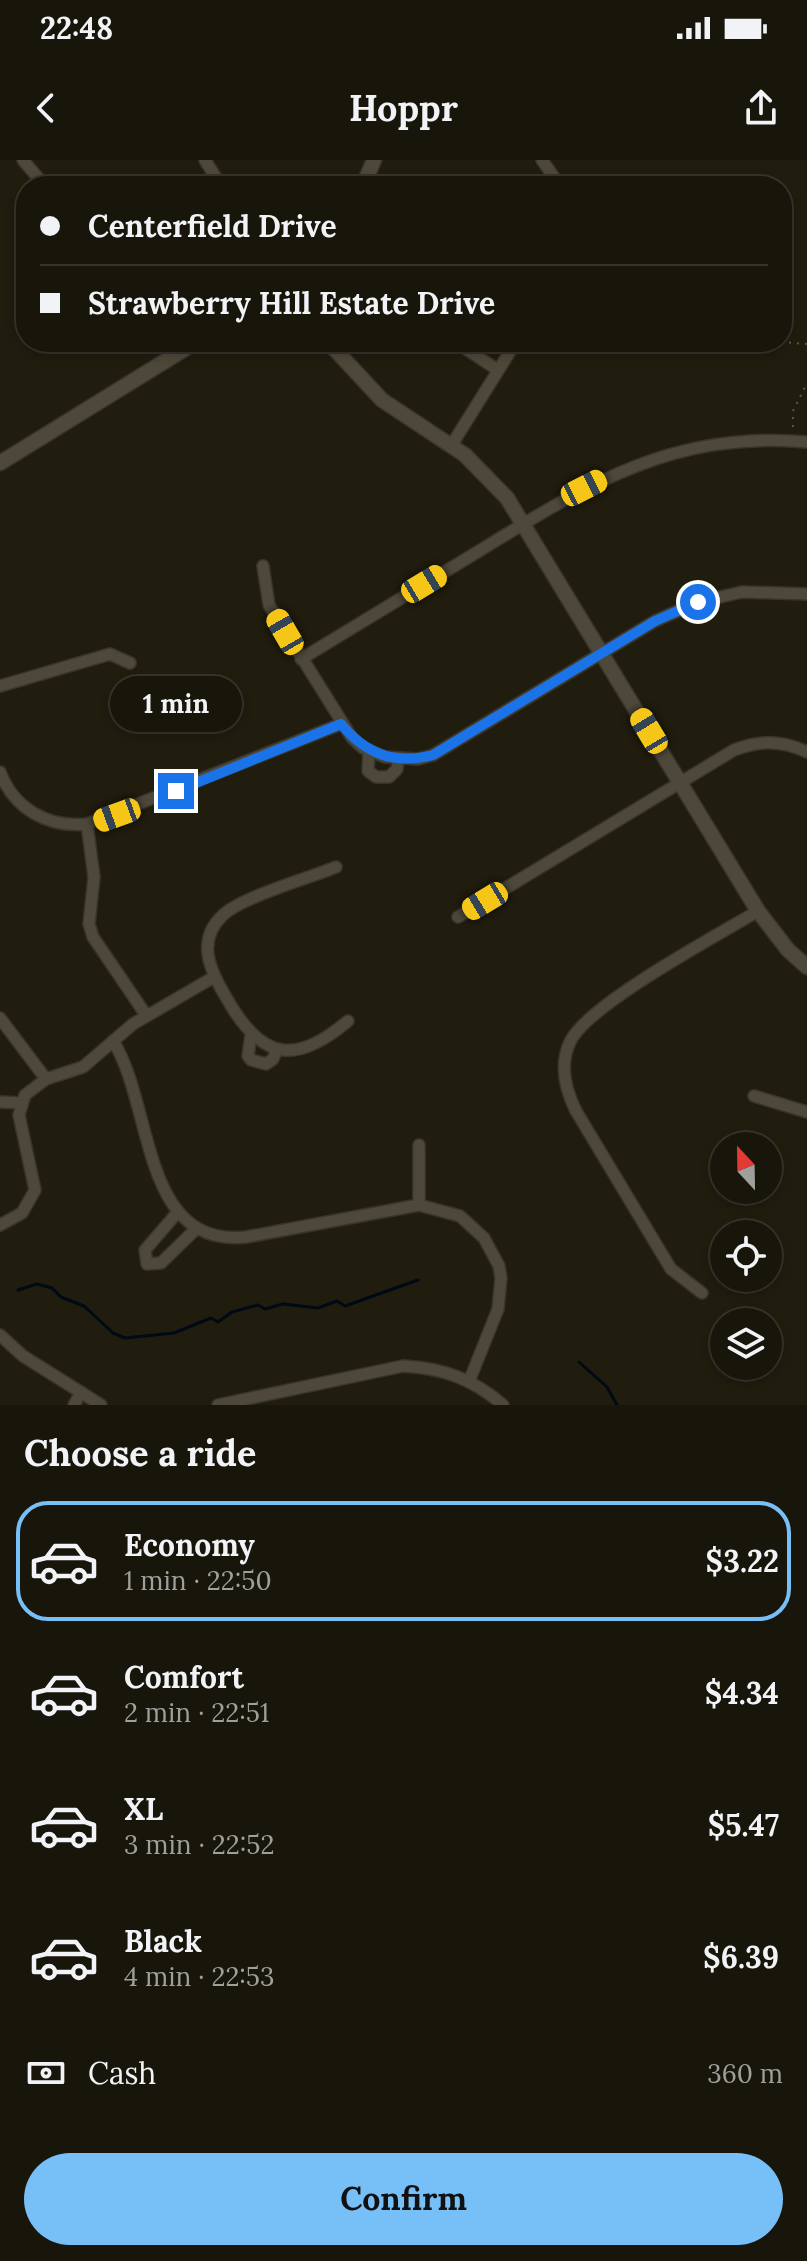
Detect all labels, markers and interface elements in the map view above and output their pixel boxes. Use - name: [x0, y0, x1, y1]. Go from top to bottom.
- text: 22:48: [40, 9, 113, 47]
- text: Hoppr: [349, 85, 458, 131]
- icon: back: [24, 86, 68, 130]
- icon: share: [739, 86, 783, 130]
- text: Centerfield Drive: [88, 207, 337, 245]
- text: Strawberry Hill Estate Drive: [88, 284, 495, 322]
- car: [557, 466, 611, 510]
- car: [397, 561, 451, 607]
- route start: [680, 584, 716, 620]
- car: [263, 605, 307, 659]
- callout: 1 min: [110, 675, 242, 731]
- text: 1 min: [143, 687, 209, 720]
- car: [626, 704, 672, 758]
- route end: [158, 773, 194, 809]
- car: [90, 796, 144, 834]
- car: [458, 878, 512, 924]
- north arrow: [710, 1132, 782, 1204]
- map controls: [710, 1132, 782, 1380]
- button: locate: [710, 1220, 782, 1292]
- button: layers: [710, 1308, 782, 1380]
- text: Choose a ride: [24, 1430, 256, 1476]
- icon: car: [28, 1525, 100, 1597]
- text: Economy: [124, 1526, 255, 1564]
- text: $3.22: [706, 1542, 779, 1580]
- text: 1 min · 22:50: [124, 1564, 272, 1597]
- icon: car: [28, 1657, 100, 1729]
- text: Comfort: [124, 1658, 244, 1696]
- text: $4.34: [705, 1674, 779, 1712]
- text: 2 min · 22:51: [124, 1696, 269, 1729]
- icon: car: [28, 1789, 100, 1861]
- text: XL: [124, 1790, 163, 1828]
- text: $5.47: [708, 1806, 779, 1844]
- text: 3 min · 22:52: [124, 1828, 274, 1861]
- icon: car: [28, 1921, 100, 1993]
- text: Black: [124, 1922, 202, 1960]
- text: $6.39: [703, 1938, 779, 1976]
- text: 4 min · 22:53: [124, 1960, 275, 1993]
- icon: cash: [24, 2051, 68, 2095]
- text: Cash: [88, 2054, 156, 2092]
- text: 360 m: [707, 2057, 783, 2090]
- button: Confirm: [24, 2153, 783, 2245]

